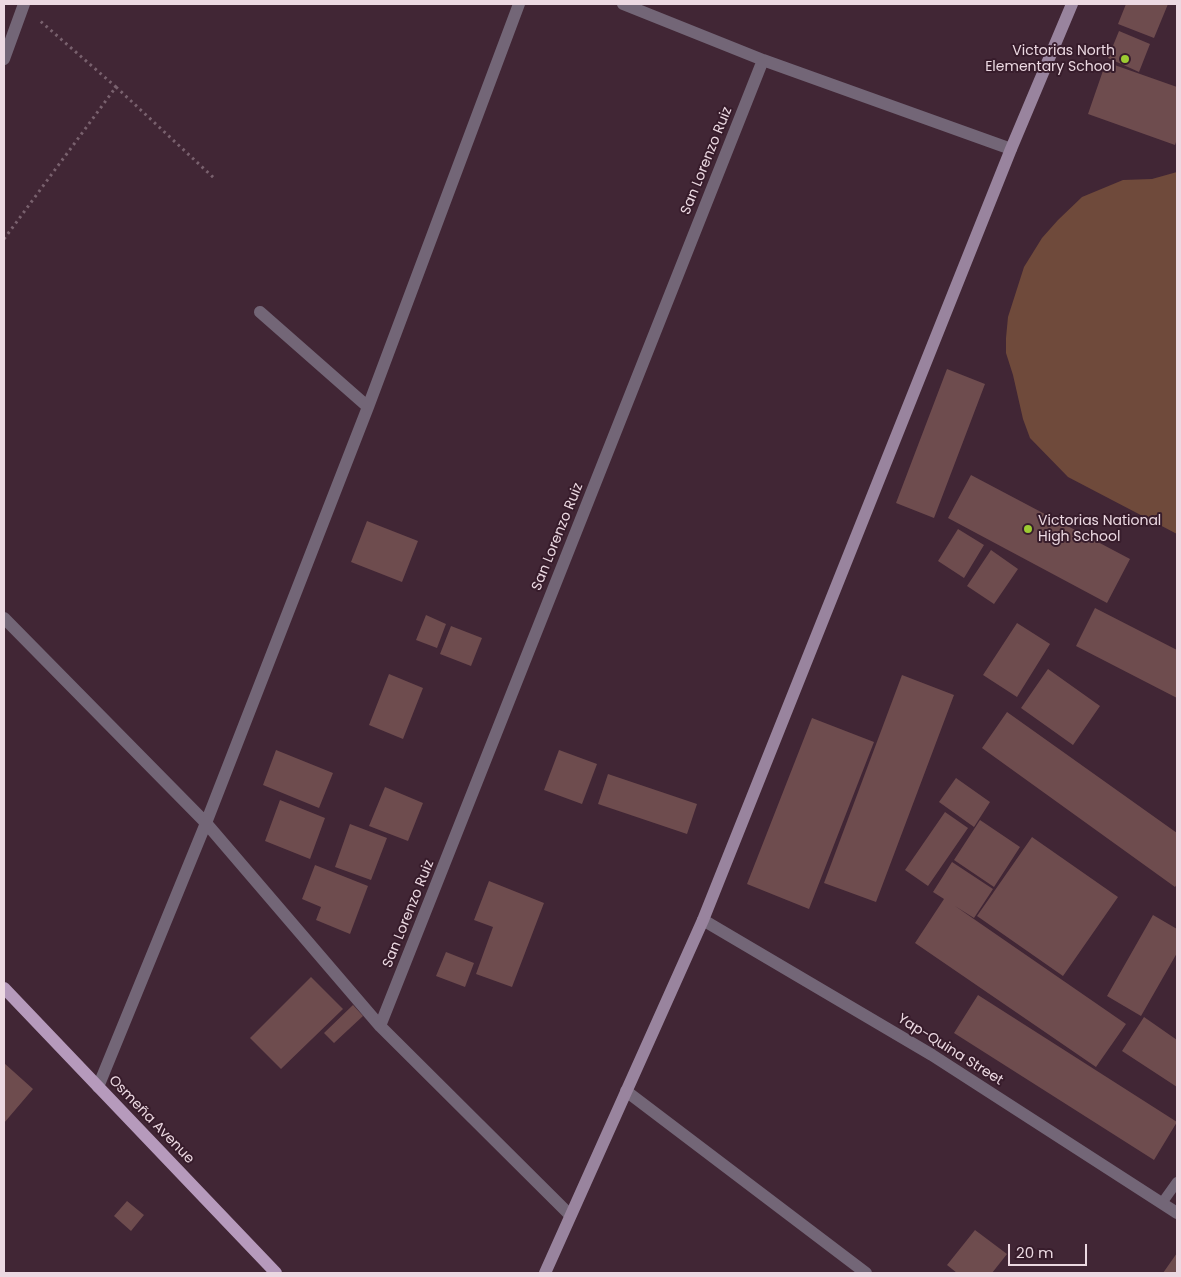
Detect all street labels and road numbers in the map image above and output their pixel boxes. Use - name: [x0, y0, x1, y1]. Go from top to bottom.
- street label: San Lorenzo Ruiz: [678, 105, 736, 217]
- street label: San Lorenzo Ruiz: [529, 481, 587, 593]
- street label: San Lorenzo Ruiz: [380, 858, 438, 970]
- street label: Yap-Quina Street: [894, 1011, 1006, 1089]
- street label: Osmeña Avenue: [105, 1072, 197, 1168]

